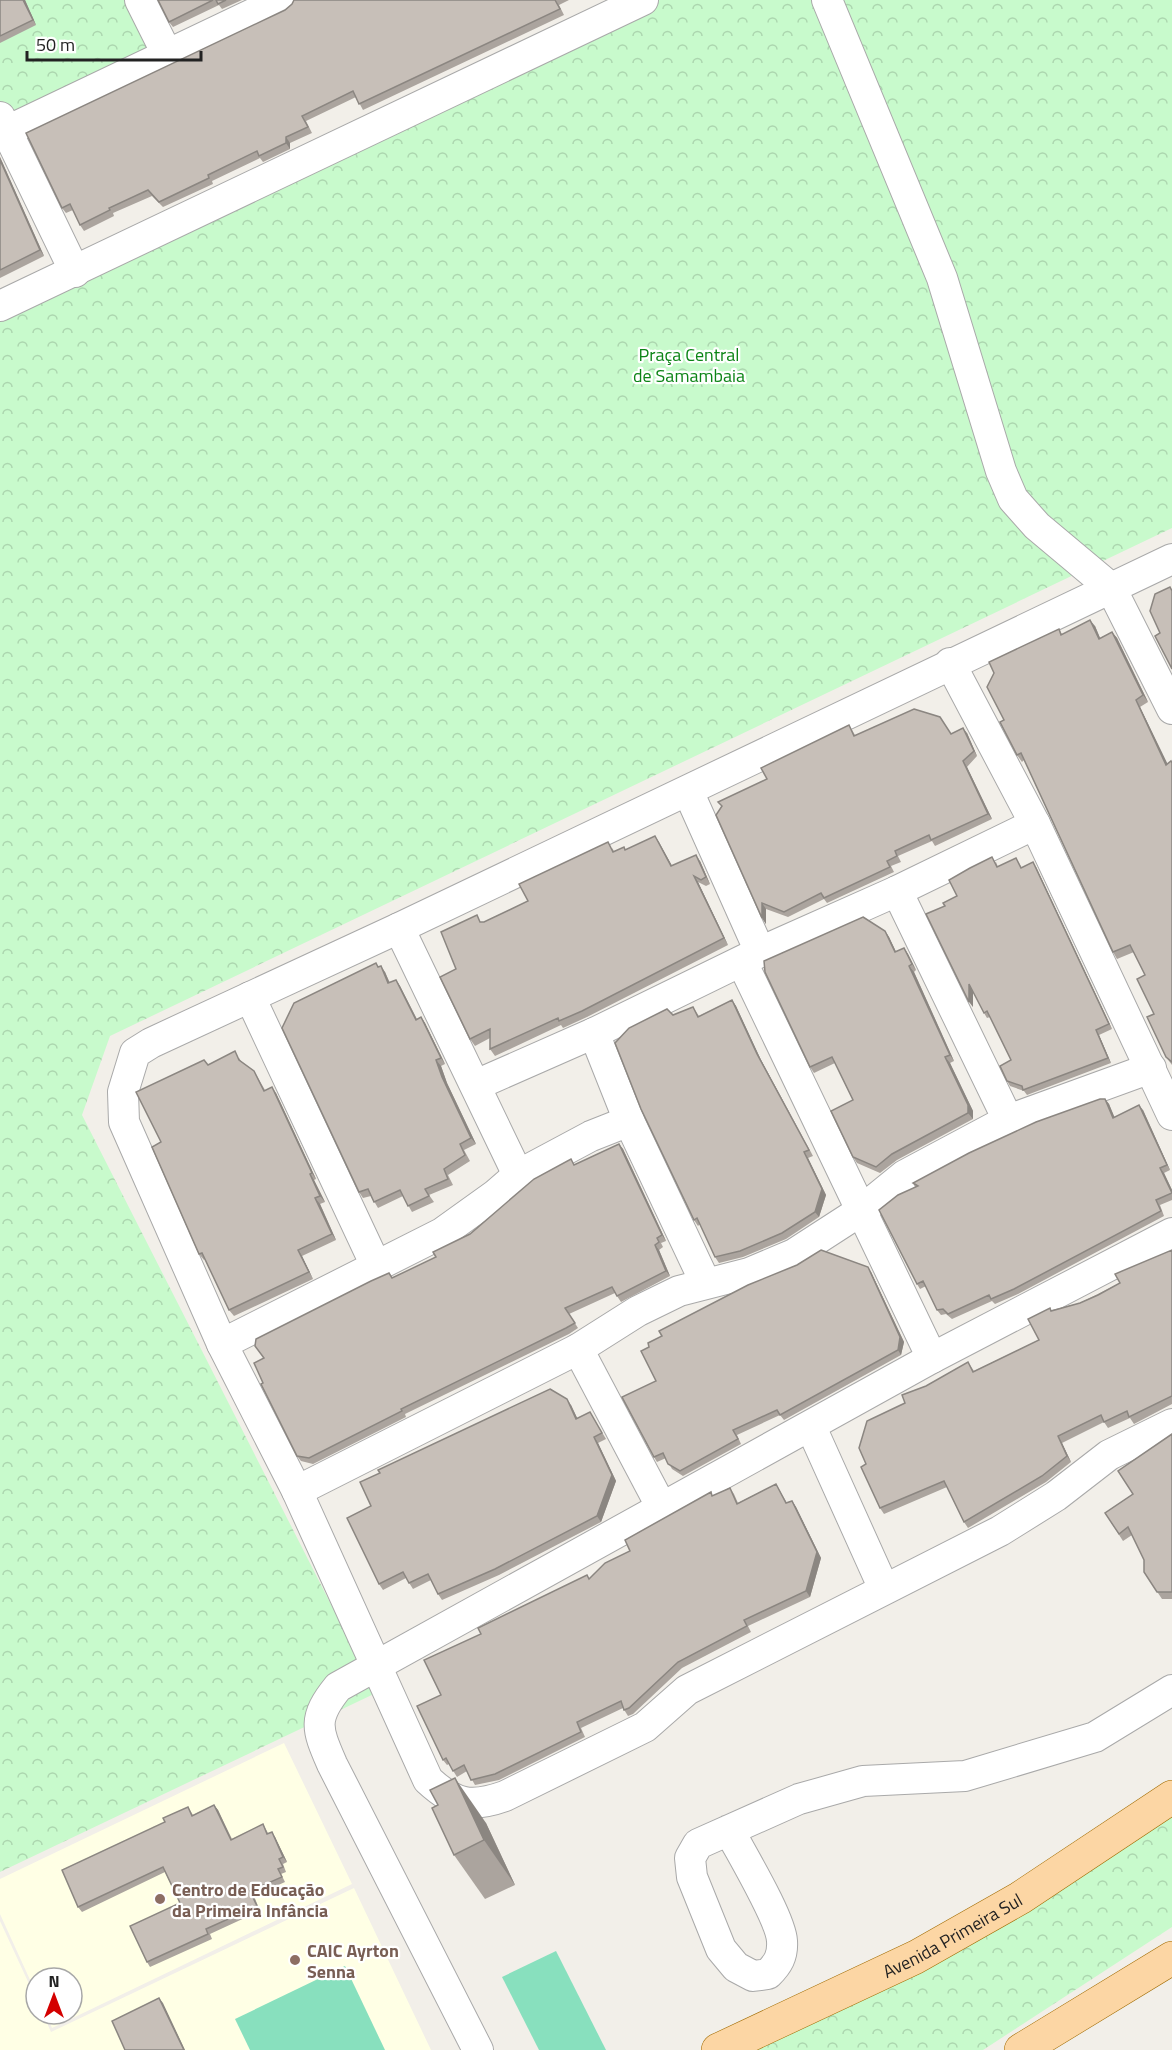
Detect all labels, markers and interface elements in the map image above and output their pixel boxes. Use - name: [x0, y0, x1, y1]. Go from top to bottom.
- scale bar: [27, 24, 201, 62]
- text: 50 m: [36, 31, 75, 58]
- park label: Praça Central de Samambaia: [633, 341, 745, 389]
- place label: Centro de Educação da Primeira Infância: [172, 1876, 328, 1924]
- street label: Avenida Primeira Sul: [878, 1886, 1027, 1984]
- marker: Centro de Educação da Primeira Infância: [153, 1892, 167, 1906]
- place label: CAIC Ayrton Senna: [307, 1937, 399, 1985]
- marker: CAIC Ayrton Senna: [288, 1953, 302, 1967]
- north arrow: [24, 1966, 84, 2026]
- text: N: [48, 1969, 60, 1993]

